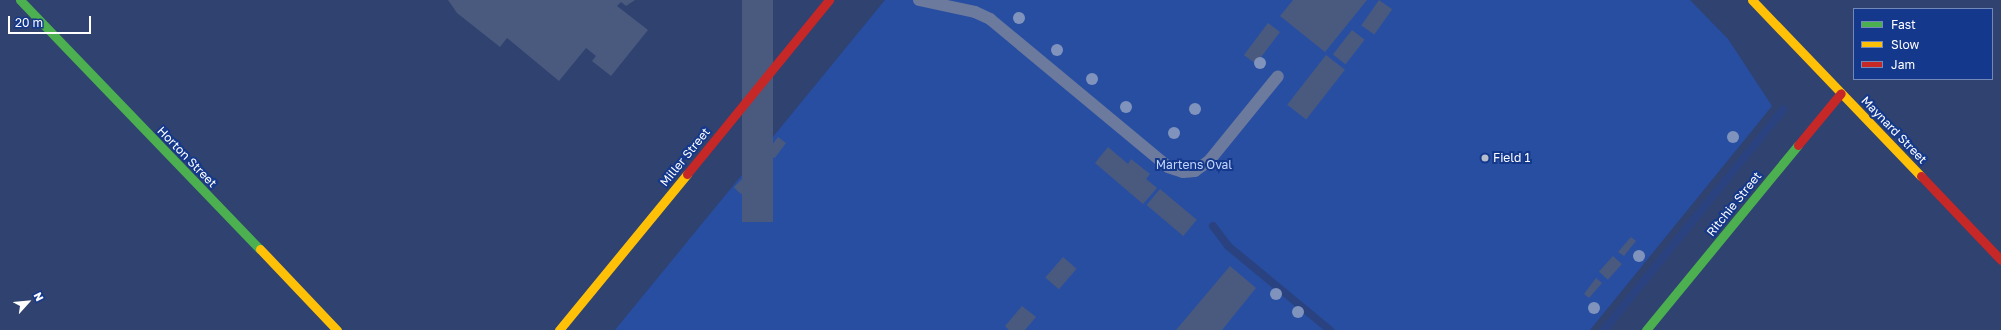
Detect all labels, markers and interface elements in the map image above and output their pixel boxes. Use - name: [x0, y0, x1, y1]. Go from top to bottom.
- scale bar: [10, 8, 93, 34]
- legend: [1853, 8, 1993, 80]
- text: 20 m: [15, 15, 43, 30]
- text: Fast: [1891, 17, 1916, 32]
- text: Slow: [1891, 37, 1919, 52]
- text: Jam: [1891, 57, 1915, 72]
- street label: Maynard Street: [1858, 93, 1930, 167]
- street label: Horton Street: [154, 124, 220, 190]
- street label: Miller Street: [657, 125, 713, 189]
- place label: Field 1: [1493, 151, 1530, 165]
- marker: Field 1: [1480, 153, 1490, 163]
- park label: Martens Oval: [1156, 158, 1232, 172]
- street label: Ritchie Street: [1704, 169, 1764, 239]
- north arrow: [8, 282, 48, 322]
- text: N: [31, 290, 47, 303]

